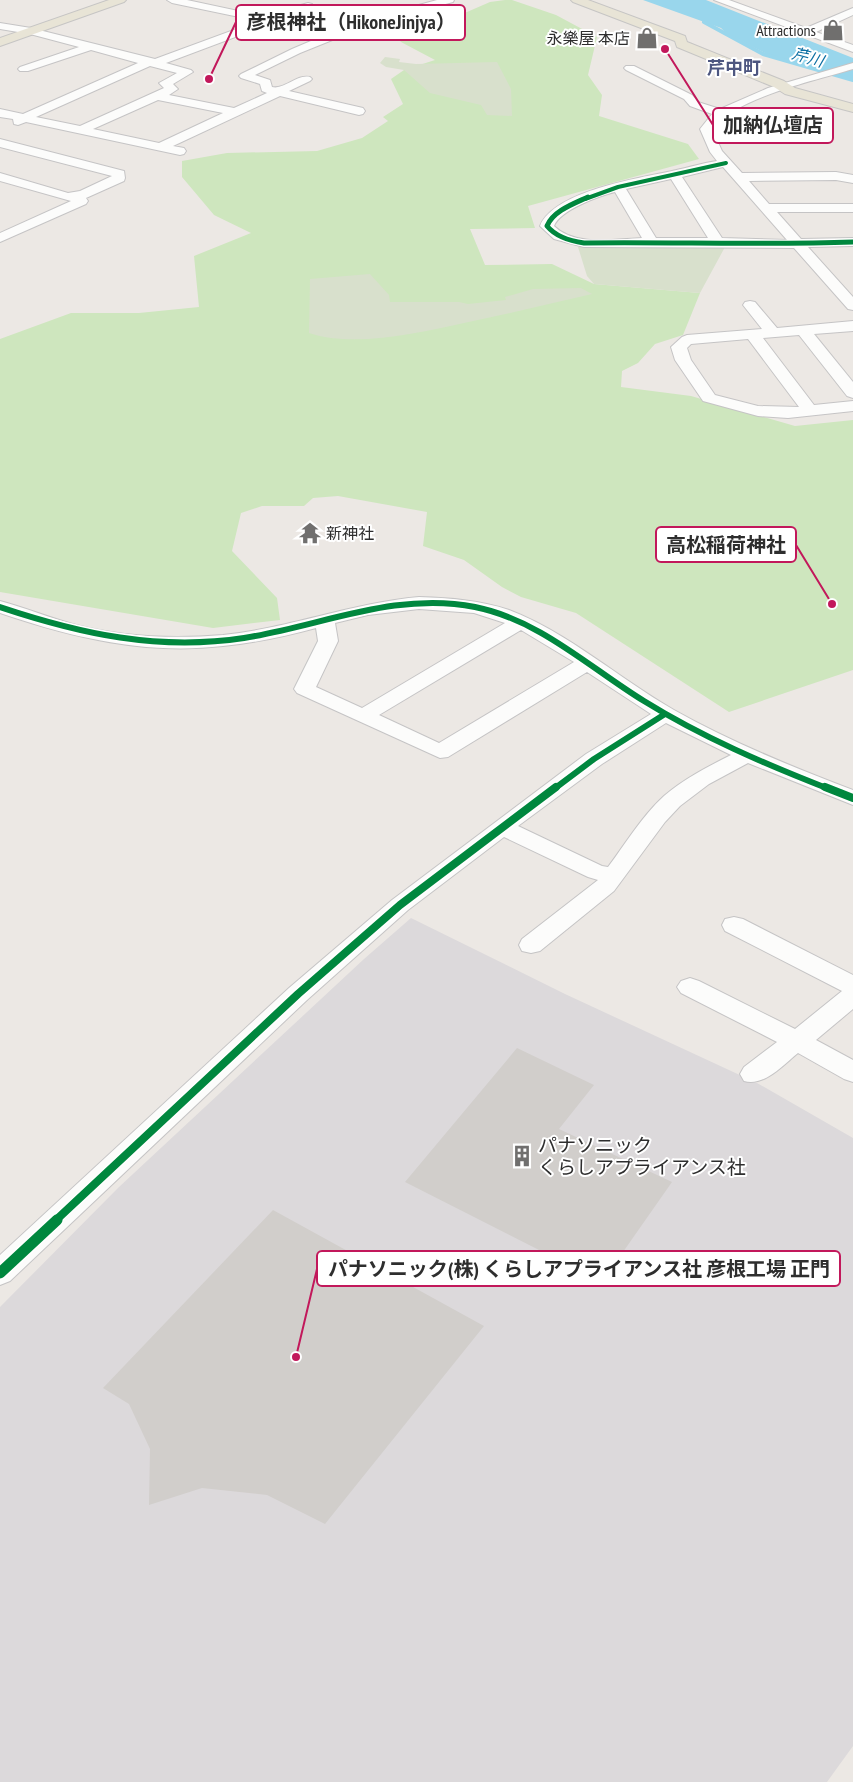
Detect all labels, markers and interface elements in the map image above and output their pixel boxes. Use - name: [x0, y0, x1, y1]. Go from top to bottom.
- callout: 彦根神社（HikoneJinjya）: [236, 5, 465, 40]
- text: 彦根神社（HikoneJinjya）: [246, 9, 456, 35]
- shop icon: Attractions: [820, 17, 846, 43]
- place label: Attractions: [756, 20, 816, 40]
- shop icon: 永樂屋 本店: [634, 25, 660, 51]
- place label: 永樂屋 本店: [547, 28, 630, 48]
- water label: 芹川: [790, 43, 828, 72]
- district label: 芹中町: [707, 56, 761, 79]
- callout: 加納仏壇店: [713, 108, 833, 143]
- text: 加納仏壇店: [723, 112, 823, 138]
- temple icon: 新神社: [297, 520, 323, 546]
- place label: 新神社: [326, 523, 374, 543]
- callout: 高松稲荷神社: [656, 527, 796, 562]
- text: 高松稲荷神社: [666, 532, 786, 558]
- place label: パナソニック くらしアプライアンス社: [538, 1133, 746, 1179]
- building icon: パナソニック くらしアプライアンス社: [509, 1143, 535, 1169]
- callout: パナソニック(株) くらしアプライアンス社 彦根工場 正門: [317, 1251, 840, 1286]
- text: パナソニック(株) くらしアプライアンス社 彦根工場 正門: [328, 1256, 830, 1282]

